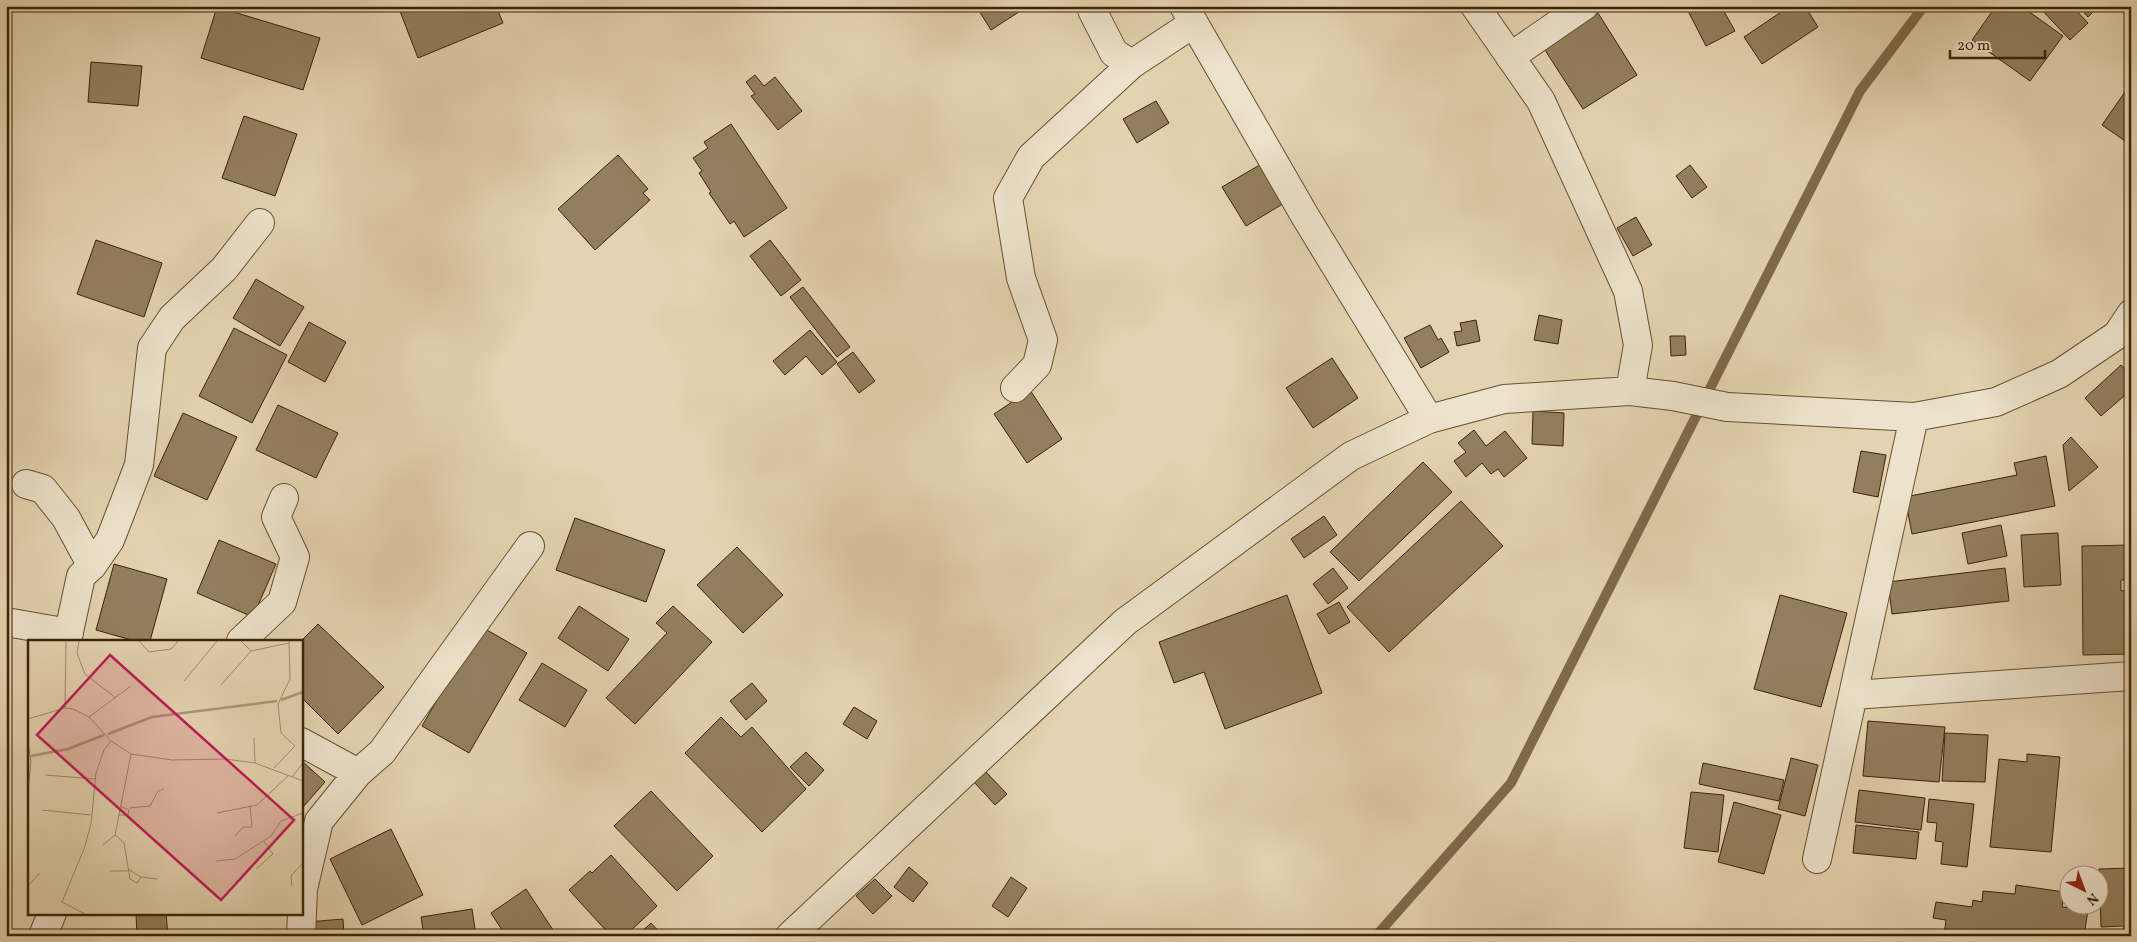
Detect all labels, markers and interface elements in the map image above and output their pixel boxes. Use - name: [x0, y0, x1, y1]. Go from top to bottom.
- scale bar: [1950, 28, 2044, 60]
- text: 20 m: [1957, 36, 1990, 57]
- inset map: [28, 640, 302, 914]
- north arrow: [2060, 864, 2110, 914]
- text: N: [2082, 888, 2102, 909]

